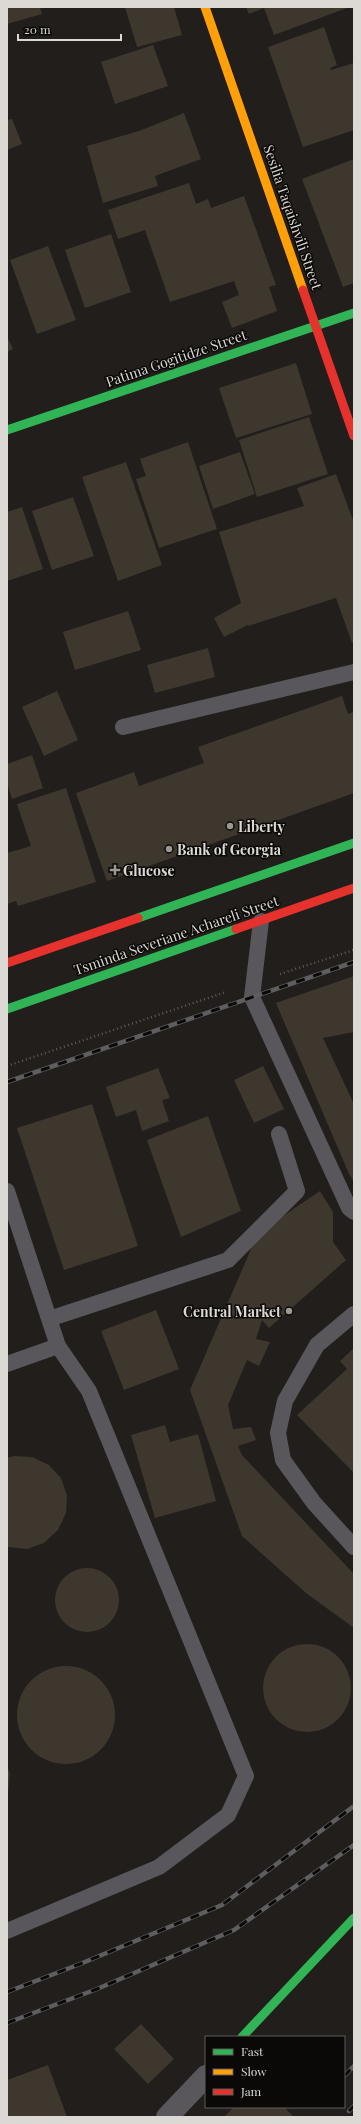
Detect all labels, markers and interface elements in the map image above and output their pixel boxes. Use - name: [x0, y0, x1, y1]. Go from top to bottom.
- scale bar: [18, 16, 121, 42]
- text: 20 m: [24, 21, 51, 37]
- street label: Sesilia Taqaishvili Street: [259, 142, 327, 293]
- street label: Patima Gogitidze Street: [103, 325, 250, 391]
- place label: Liberty: [238, 817, 286, 836]
- marker: Liberty: [225, 821, 235, 831]
- place label: Bank of Georgia: [177, 840, 282, 859]
- marker: Bank of Georgia: [164, 844, 174, 854]
- place label: Glucose: [123, 861, 174, 880]
- marker: Glucose: [110, 865, 120, 875]
- street label: Tsminda Severiane Achareli Street: [71, 891, 282, 979]
- place label: Central Market: [183, 1302, 281, 1321]
- marker: Central Market: [284, 1306, 294, 1316]
- legend: [205, 2036, 345, 2108]
- text: Fast: [241, 2043, 264, 2059]
- text: Slow: [241, 2063, 267, 2079]
- text: Jam: [240, 2083, 262, 2099]

